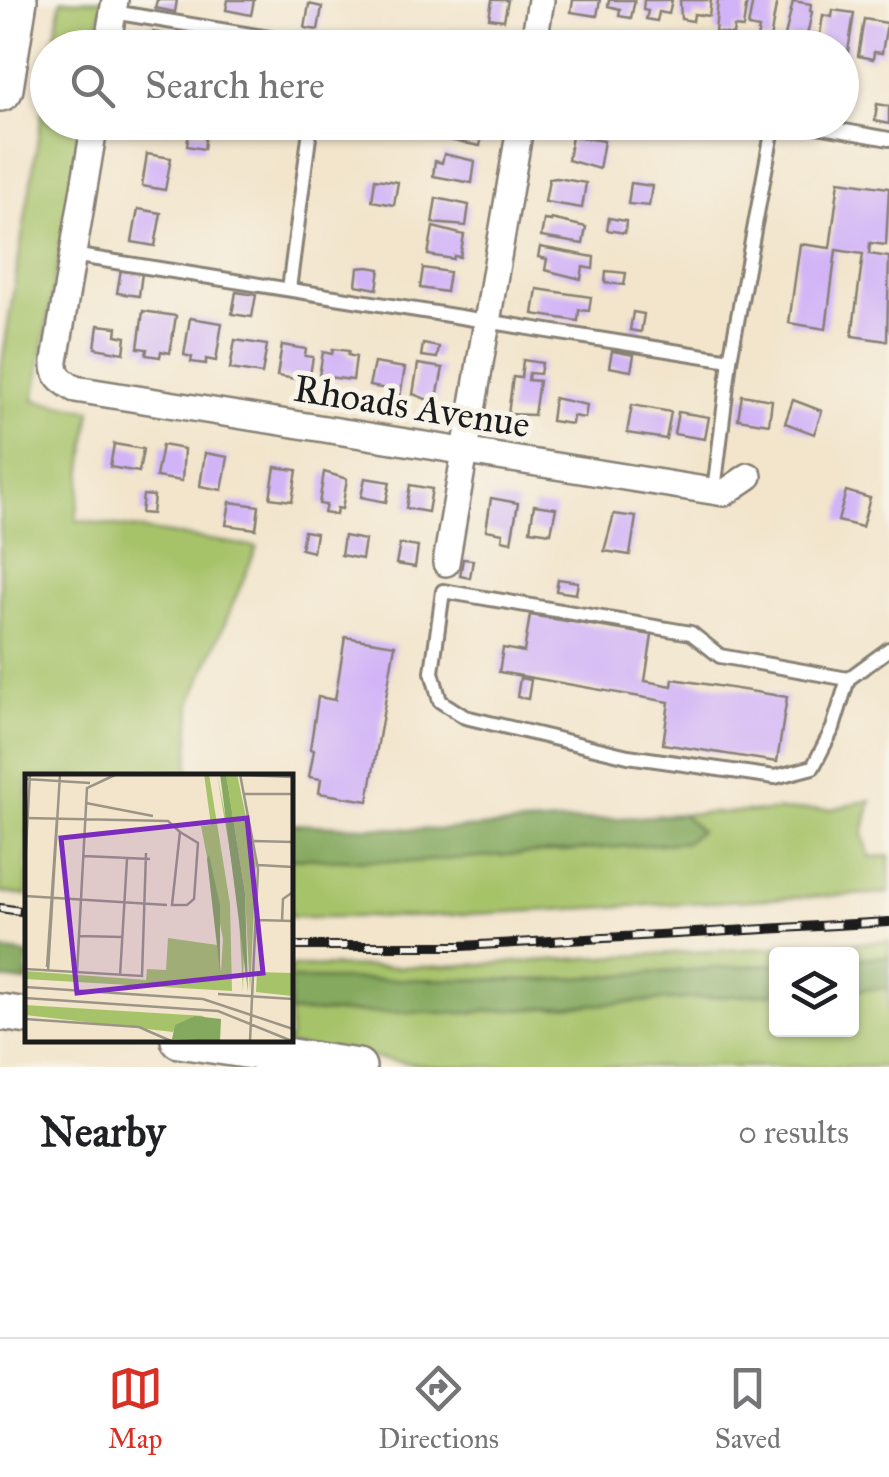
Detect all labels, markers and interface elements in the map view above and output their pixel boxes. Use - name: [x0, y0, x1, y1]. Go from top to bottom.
- search box: [30, 30, 859, 140]
- icon: search: [65, 58, 120, 113]
- text: Search here: [145, 62, 325, 108]
- street label: Rhoads Avenue: [291, 365, 533, 447]
- inset map: [25, 774, 292, 1042]
- map controls: [769, 947, 859, 1037]
- button: layers: [769, 947, 859, 1037]
- text: Nearby: [40, 1106, 165, 1158]
- text: 0 results: [738, 1113, 849, 1152]
- tab: Map: [108, 1361, 163, 1456]
- tab: Directions: [378, 1361, 499, 1456]
- tab: Saved: [715, 1361, 781, 1456]

